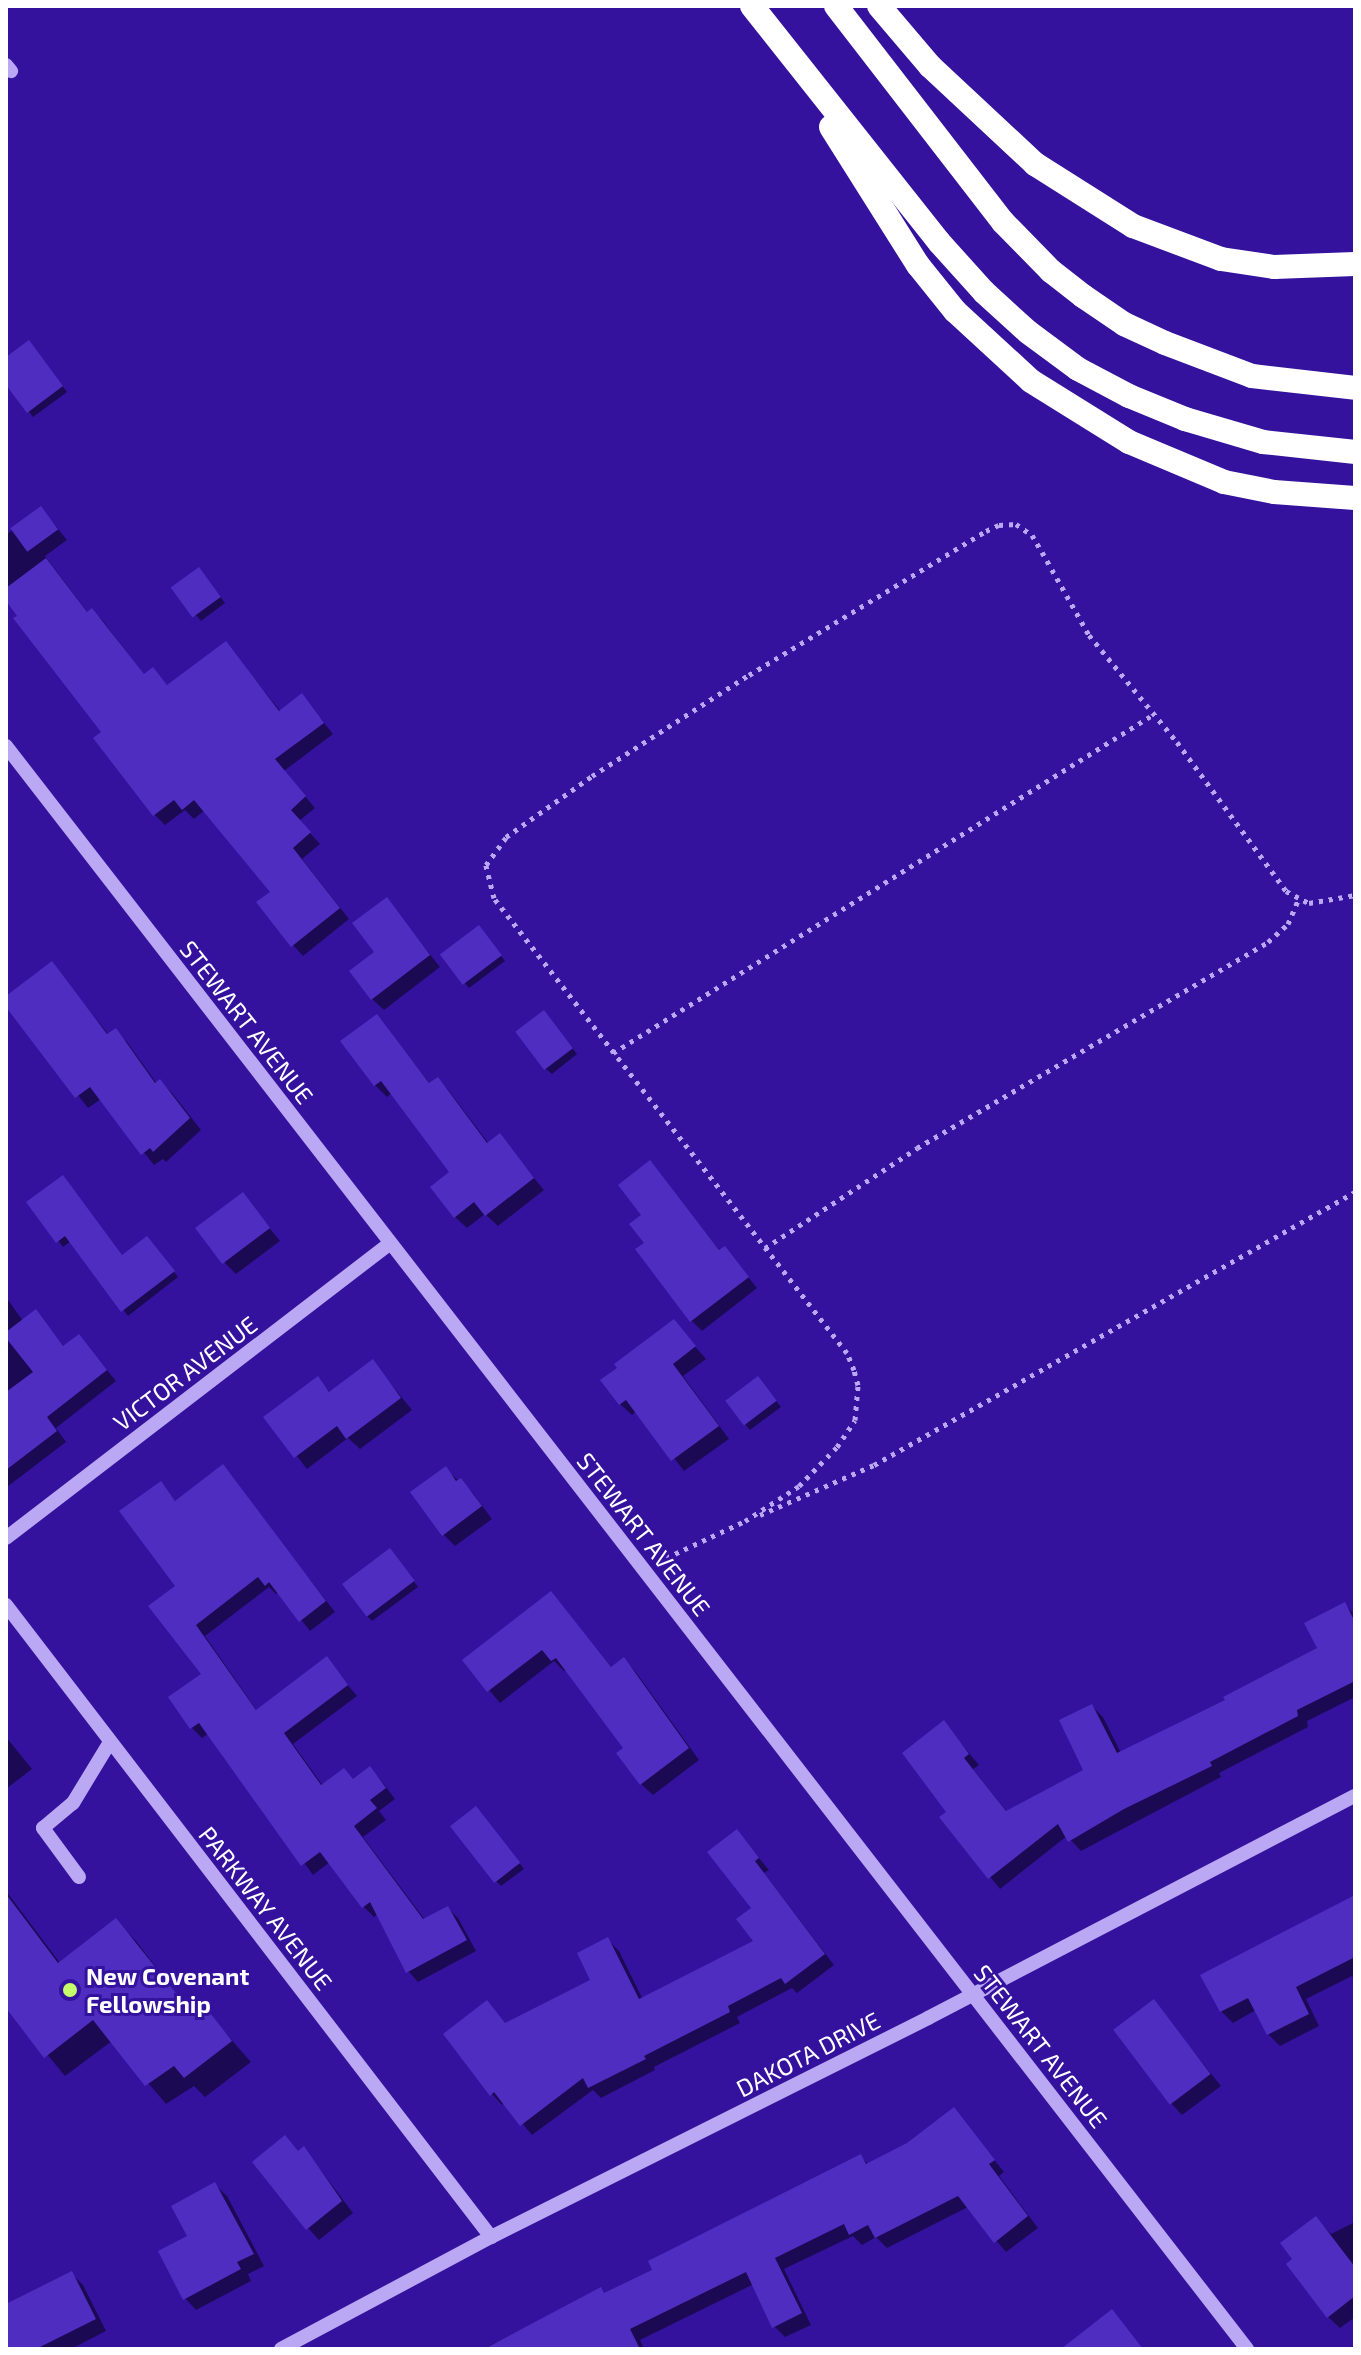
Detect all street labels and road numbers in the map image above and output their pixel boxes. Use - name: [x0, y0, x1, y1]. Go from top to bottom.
- street label: STEWART AVENUE: [174, 934, 320, 1110]
- street label: VICTOR AVENUE: [107, 1309, 263, 1437]
- street label: STEWART AVENUE: [571, 1446, 717, 1622]
- street label: PARKWAY AVENUE: [193, 1820, 339, 1996]
- street label: STEWART AVENUE: [968, 1958, 1114, 2134]
- street label: DAKOTA DRIVE: [731, 2005, 885, 2103]

